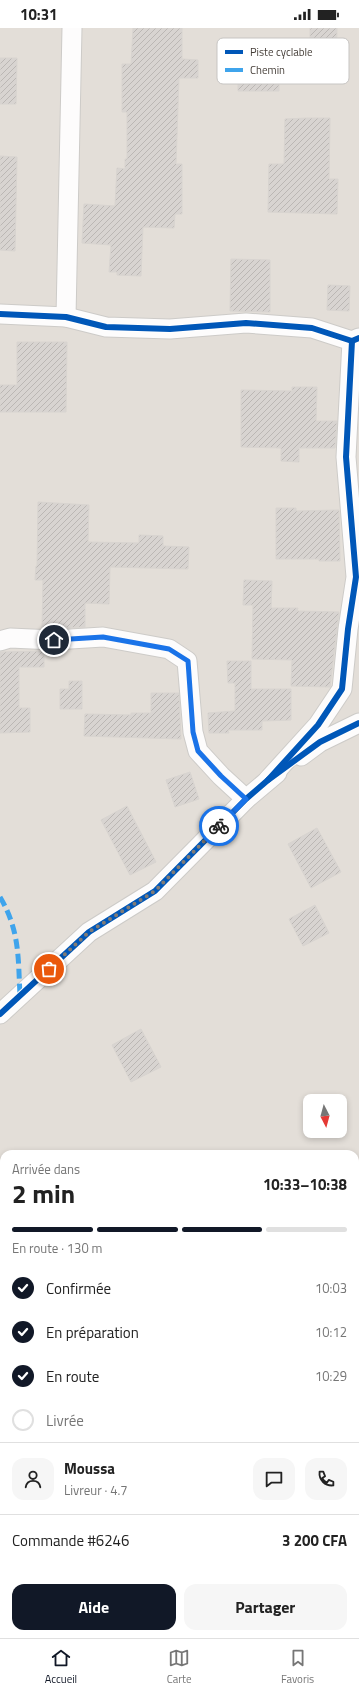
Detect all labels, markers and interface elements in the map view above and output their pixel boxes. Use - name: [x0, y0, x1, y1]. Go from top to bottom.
- text: 10:31: [20, 3, 57, 26]
- legend: [217, 38, 349, 84]
- text: Piste cyclable: [250, 44, 313, 60]
- text: Chemin: [250, 62, 285, 78]
- pin: [37, 623, 71, 657]
- icon: home: [43, 629, 65, 651]
- courier: [199, 806, 239, 846]
- icon: bike: [208, 815, 230, 837]
- pin: [32, 952, 66, 986]
- icon: bag: [38, 958, 60, 980]
- north arrow: [303, 1094, 347, 1138]
- map controls: [303, 1094, 347, 1138]
- text: Arrivée dans: [12, 1159, 80, 1179]
- text: 10:33–10:38: [263, 1173, 347, 1196]
- text: 2 min: [12, 1174, 75, 1213]
- text: En route · 130 m: [12, 1238, 102, 1258]
- icon: check: [12, 1277, 34, 1299]
- text: Confirmée: [46, 1277, 111, 1300]
- text: 10:03: [315, 1278, 347, 1298]
- icon: check: [12, 1321, 34, 1343]
- text: En préparation: [46, 1321, 139, 1344]
- text: 10:12: [315, 1322, 347, 1342]
- icon: check: [12, 1365, 34, 1387]
- text: En route: [46, 1365, 99, 1388]
- text: 10:29: [315, 1366, 347, 1386]
- text: Livrée: [46, 1409, 84, 1432]
- text: Moussa: [64, 1457, 115, 1480]
- button: person: [12, 1458, 54, 1500]
- button: chat: [253, 1458, 295, 1500]
- button: phone: [305, 1458, 347, 1500]
- text: Livreur · 4.7: [64, 1480, 128, 1500]
- text: Commande #6246: [12, 1529, 129, 1552]
- text: 3 200 CFA: [282, 1529, 347, 1552]
- button: Aide: [12, 1584, 176, 1630]
- button: Partager: [184, 1584, 347, 1630]
- tab: Accueil: [45, 1647, 77, 1687]
- tab: Carte: [167, 1647, 191, 1687]
- tab: Favoris: [281, 1647, 314, 1687]

